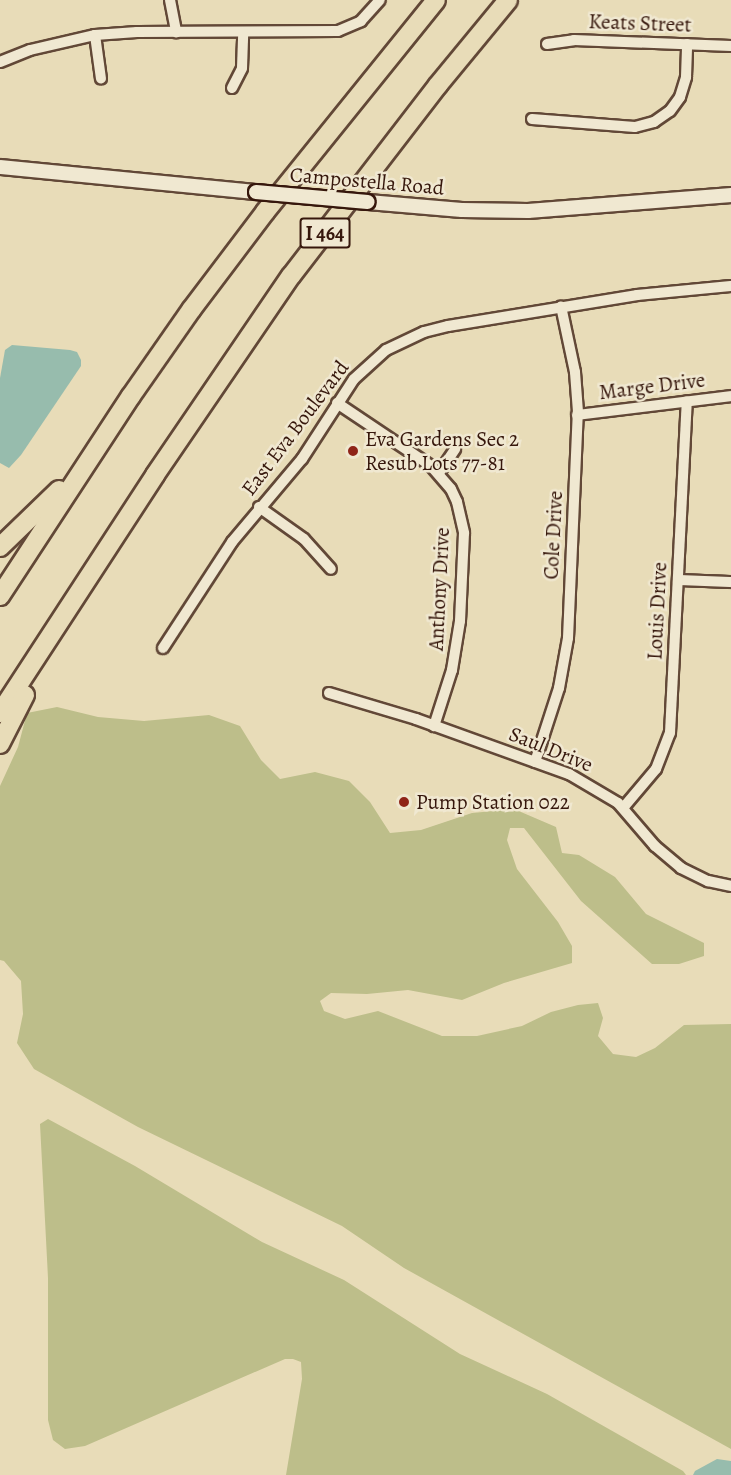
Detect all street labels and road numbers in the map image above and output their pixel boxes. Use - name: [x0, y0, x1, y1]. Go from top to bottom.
- street label: Keats Street: [588, 9, 692, 37]
- street label: Campostella Road: [289, 162, 445, 200]
- road number: I 464: [300, 216, 350, 250]
- street label: East Eva Boulevard: [236, 355, 354, 501]
- street label: Marge Drive: [598, 367, 706, 405]
- street label: Cole Drive: [538, 490, 568, 580]
- street label: Anthony Drive: [423, 527, 455, 651]
- street label: Louis Drive: [642, 561, 672, 661]
- street label: Saul Drive: [505, 721, 597, 777]

